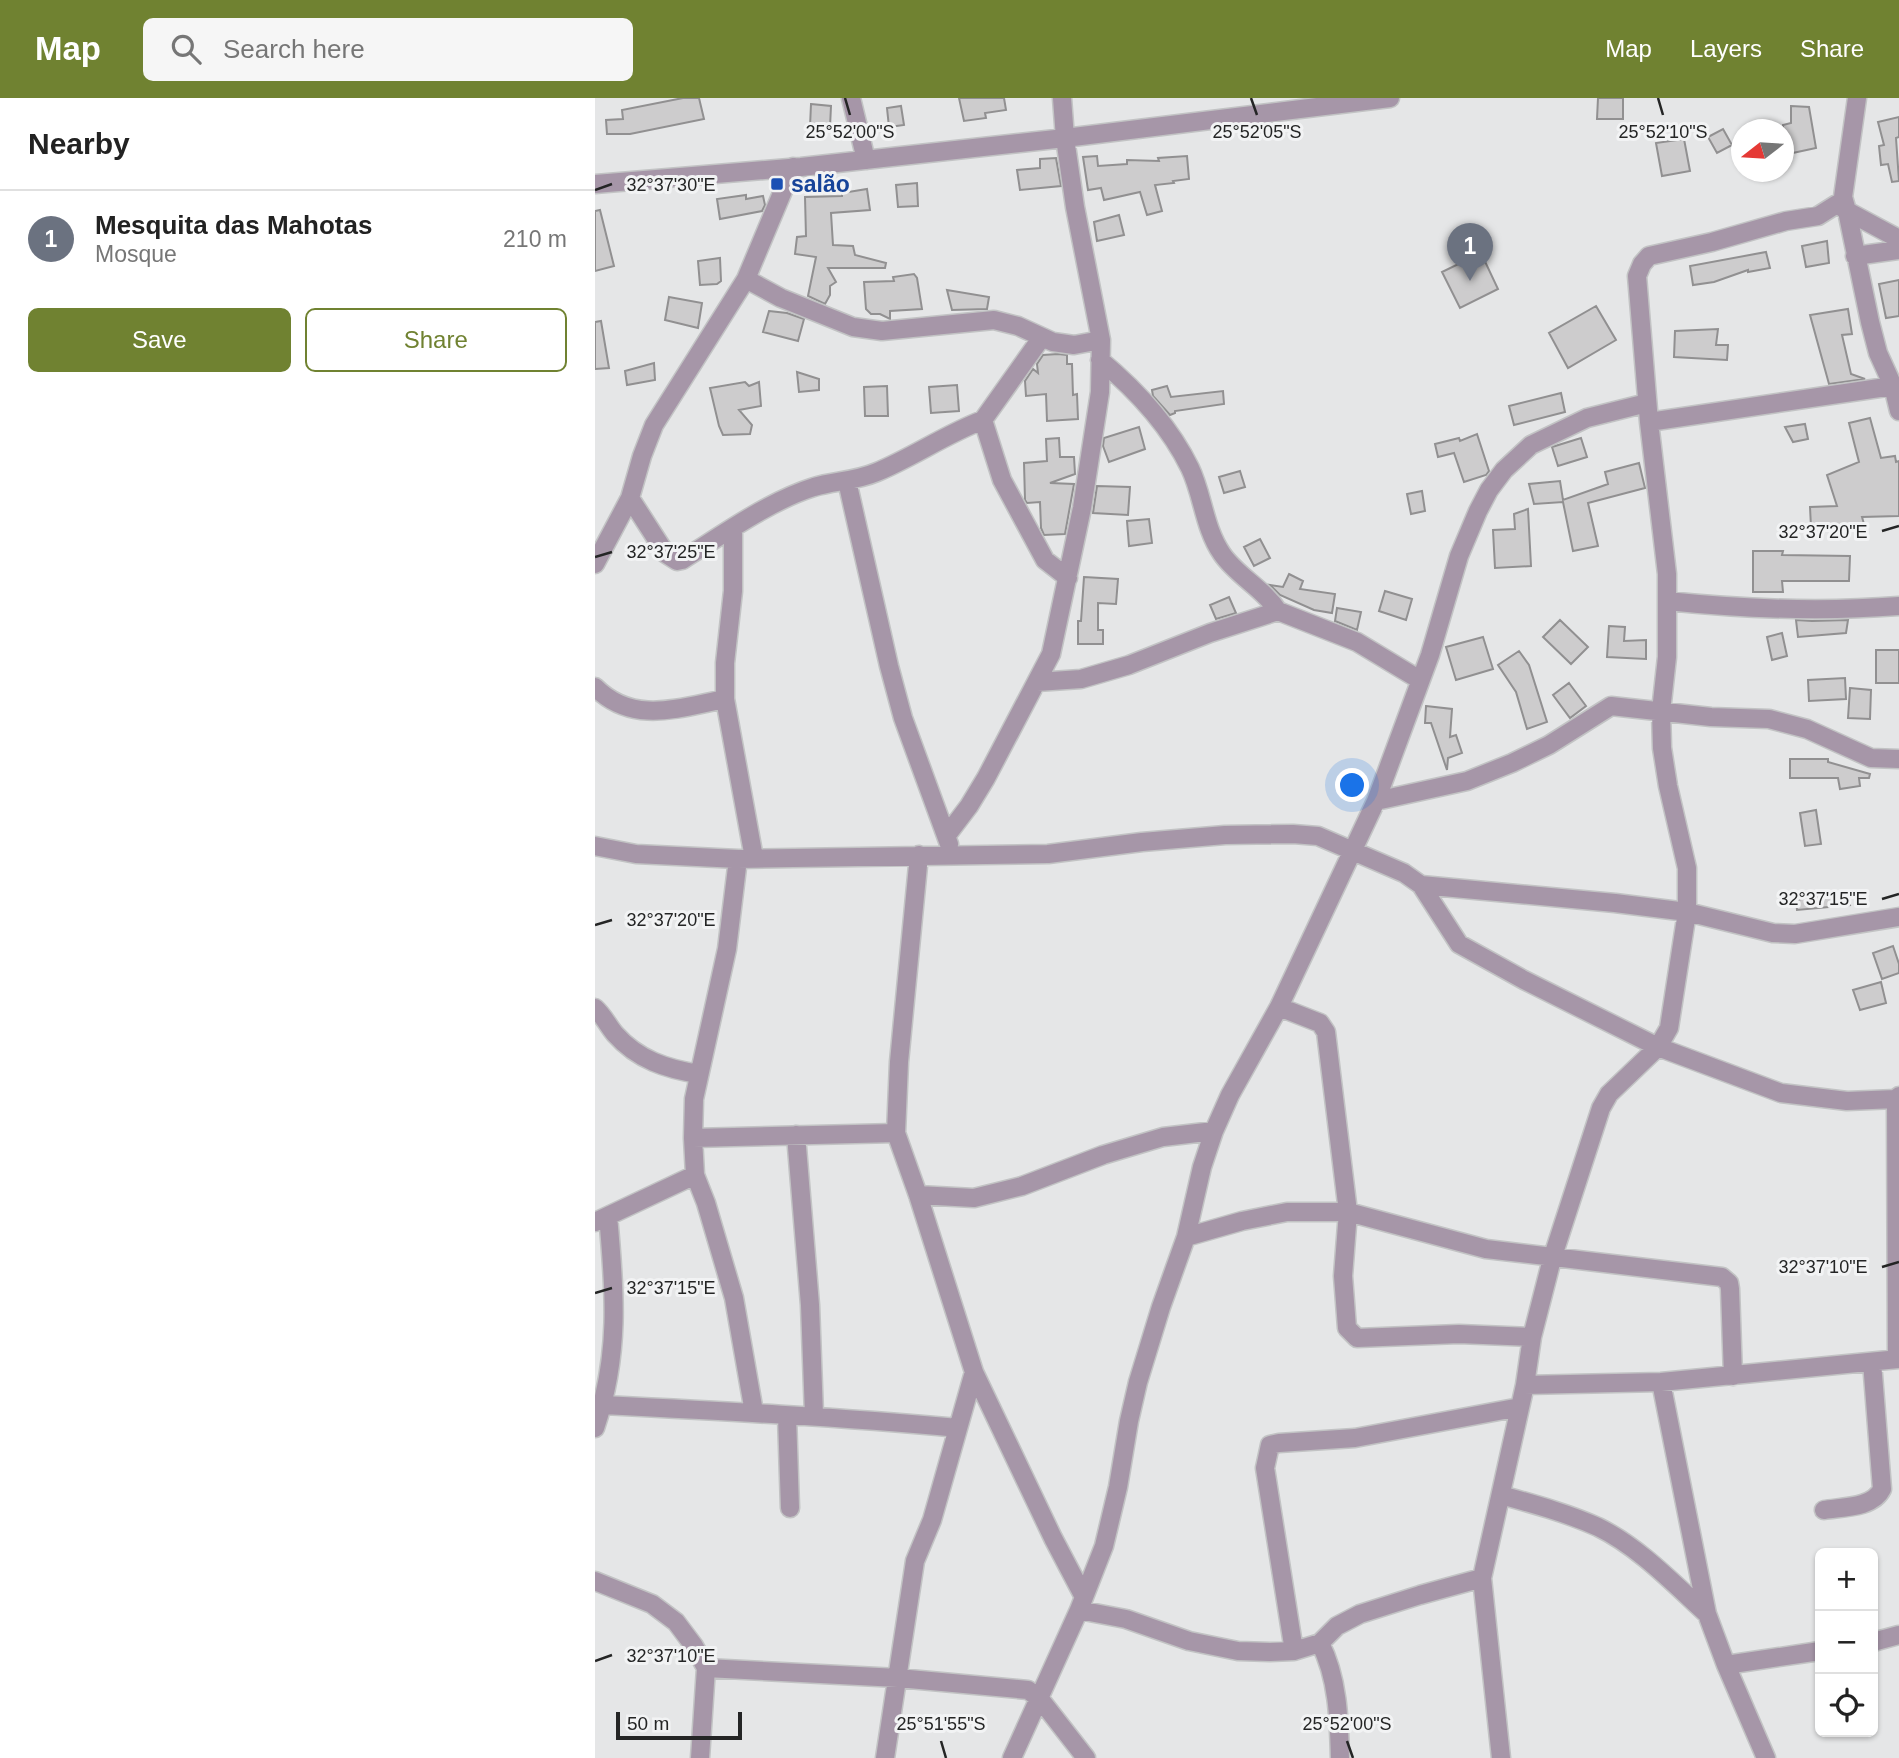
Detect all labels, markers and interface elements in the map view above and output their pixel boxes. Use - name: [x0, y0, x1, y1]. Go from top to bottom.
- search box: [143, 18, 633, 81]
- text: Map: [35, 30, 101, 67]
- icon: search: [167, 30, 205, 68]
- text: Search here: [223, 34, 365, 64]
- text: Map: [1605, 35, 1652, 62]
- text: Layers: [1690, 35, 1762, 62]
- text: Share: [1800, 35, 1864, 62]
- north arrow: [1731, 119, 1794, 182]
- text: 25°52'00"S: [805, 122, 895, 142]
- text: 25°52'05"S: [1212, 122, 1302, 142]
- text: 25°52'10"S: [1618, 122, 1708, 142]
- text: Nearby: [28, 127, 130, 160]
- place label: salão: [791, 171, 850, 197]
- text: 32°37'30"E: [626, 175, 716, 195]
- marker: salão: [769, 176, 785, 192]
- text: Mesquita das Mahotas: [95, 210, 372, 240]
- pin: 1: [1447, 223, 1493, 281]
- text: 1: [45, 226, 57, 252]
- text: 210 m: [503, 226, 567, 252]
- text: Mosque: [95, 241, 177, 267]
- button: Save: [28, 308, 291, 372]
- button: Share: [305, 308, 567, 372]
- text: 32°37'20"E: [1778, 522, 1868, 542]
- text: 32°37'25"E: [626, 542, 716, 562]
- your location: [1335, 768, 1369, 802]
- text: 32°37'15"E: [1778, 889, 1868, 909]
- text: 32°37'20"E: [626, 910, 716, 930]
- text: 32°37'10"E: [1778, 1257, 1868, 1277]
- text: 32°37'15"E: [626, 1278, 716, 1298]
- map controls: [1815, 1548, 1878, 1737]
- button: +: [1815, 1548, 1878, 1611]
- button: −: [1815, 1611, 1878, 1674]
- text: 32°37'10"E: [626, 1646, 716, 1666]
- button: locate: [1815, 1674, 1878, 1737]
- scale bar: [616, 1709, 742, 1741]
- text: 50 m: [627, 1713, 669, 1734]
- text: 25°51'55"S: [896, 1714, 986, 1734]
- text: 25°52'00"S: [1302, 1714, 1392, 1734]

